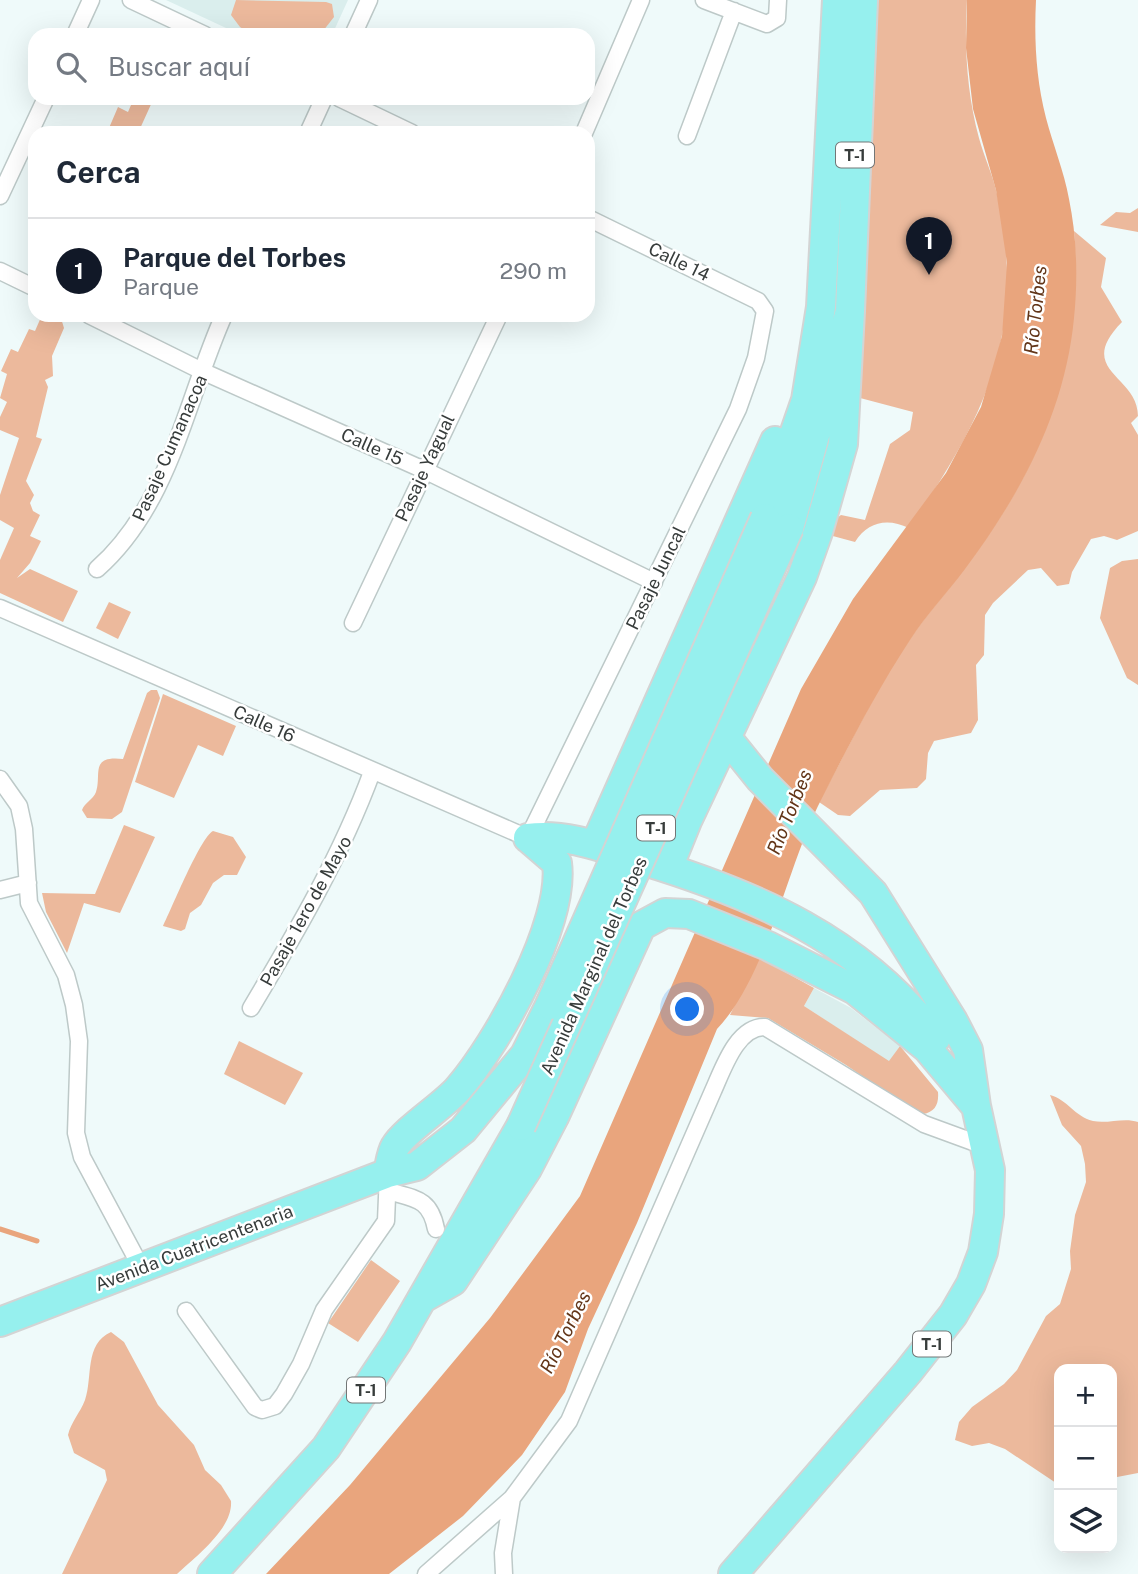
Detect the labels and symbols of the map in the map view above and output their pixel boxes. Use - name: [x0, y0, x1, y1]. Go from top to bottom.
- road number: T-1: [836, 142, 874, 168]
- pin: 1: [906, 217, 952, 275]
- street label: Calle 14: [645, 238, 713, 285]
- water label: Río Torbes: [1019, 264, 1051, 356]
- street label: Pasaje Cumanacoa: [128, 371, 211, 524]
- street label: Pasaje Yagual: [391, 411, 459, 525]
- street label: Calle 15: [338, 424, 406, 470]
- street label: Pasaje Juncal: [621, 523, 690, 633]
- street label: Calle 16: [230, 701, 298, 746]
- water label: Río Torbes: [762, 767, 816, 857]
- road number: T-1: [637, 816, 675, 841]
- street label: Pasaje 1ero de Mayo: [256, 832, 356, 989]
- street label: Avenida Marginal del Torbes: [536, 854, 651, 1078]
- your location: [670, 992, 704, 1026]
- street label: Avenida Cuatricentenaria: [92, 1200, 296, 1295]
- water label: Río Torbes: [535, 1287, 595, 1377]
- road number: T-1: [913, 1332, 951, 1356]
- road number: T-1: [347, 1378, 385, 1402]

